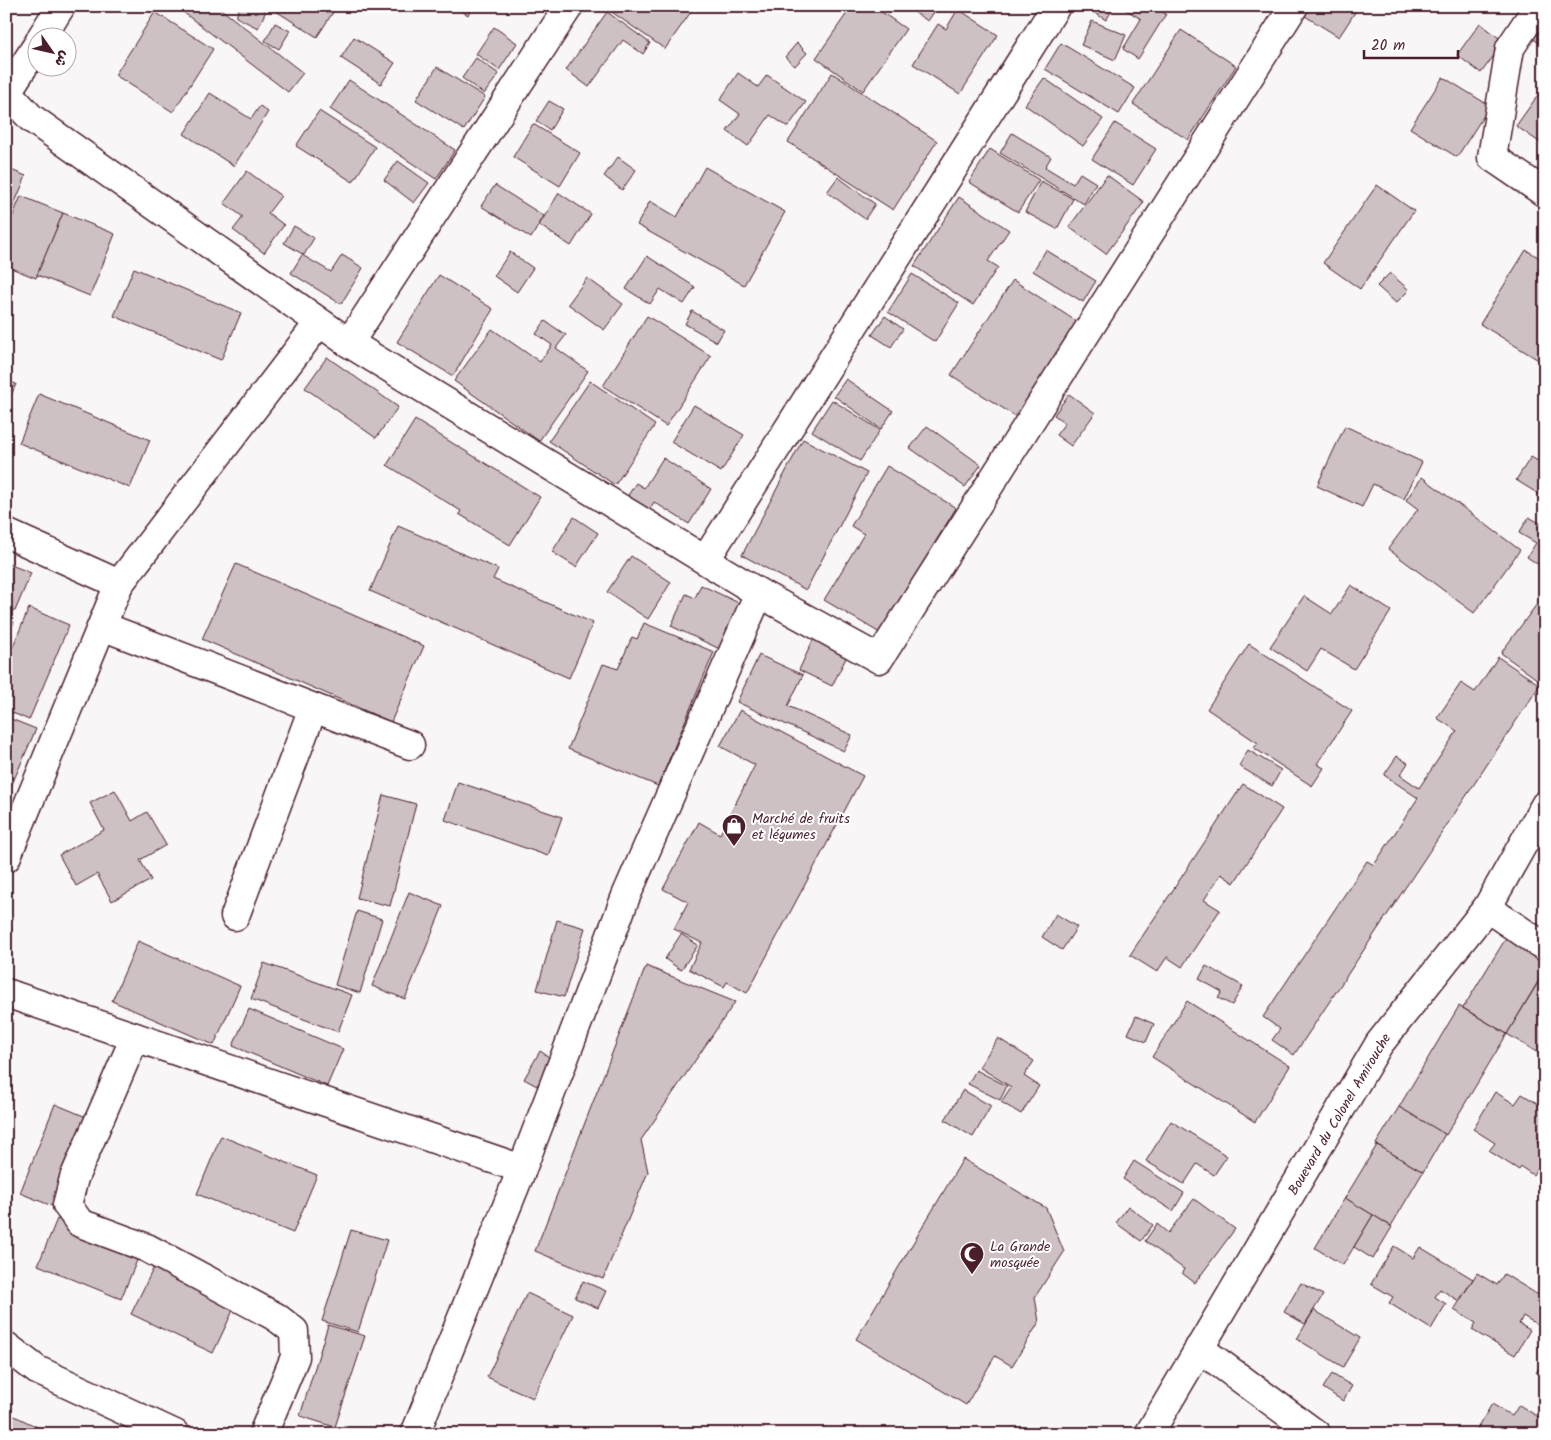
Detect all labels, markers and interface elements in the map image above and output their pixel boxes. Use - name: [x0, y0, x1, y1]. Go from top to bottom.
- north arrow: [28, 28, 78, 78]
- scale bar: [1364, 28, 1457, 60]
- text: 20 m: [1371, 34, 1405, 58]
- text: ش: [49, 46, 75, 71]
- place label: Marché de fruits et légumes: [752, 808, 850, 846]
- shop icon: Marché de fruits et légumes: [721, 813, 747, 847]
- street label: Bouevard du Colonel Amirouche: [1283, 1029, 1397, 1200]
- place label: La Grande mosquée: [990, 1236, 1051, 1274]
- mosque icon: La Grande mosquée: [959, 1241, 985, 1275]

